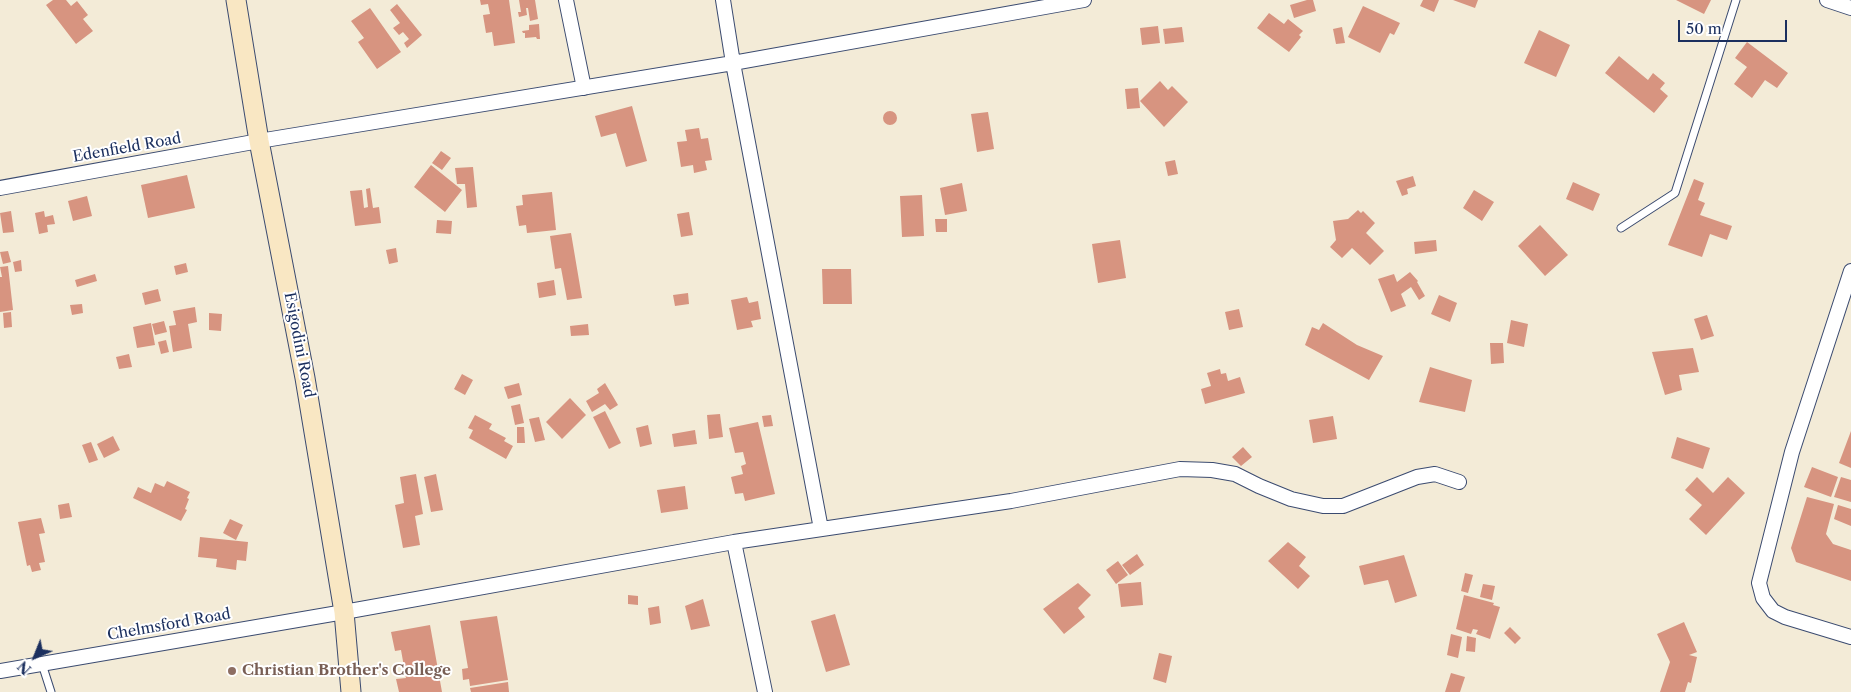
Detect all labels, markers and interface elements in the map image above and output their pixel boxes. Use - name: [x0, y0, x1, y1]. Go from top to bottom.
- scale bar: [1681, 10, 1790, 42]
- text: 50 m: [1686, 19, 1722, 38]
- street label: Edenfield Road: [71, 130, 183, 166]
- street label: Esigodini Road: [280, 291, 318, 399]
- street label: Chelmsford Road: [106, 605, 232, 645]
- north arrow: [10, 632, 60, 682]
- text: N: [14, 657, 35, 678]
- place label: Christian Brother's College: [242, 662, 451, 680]
- marker: Christian Brother's College: [226, 665, 238, 677]

